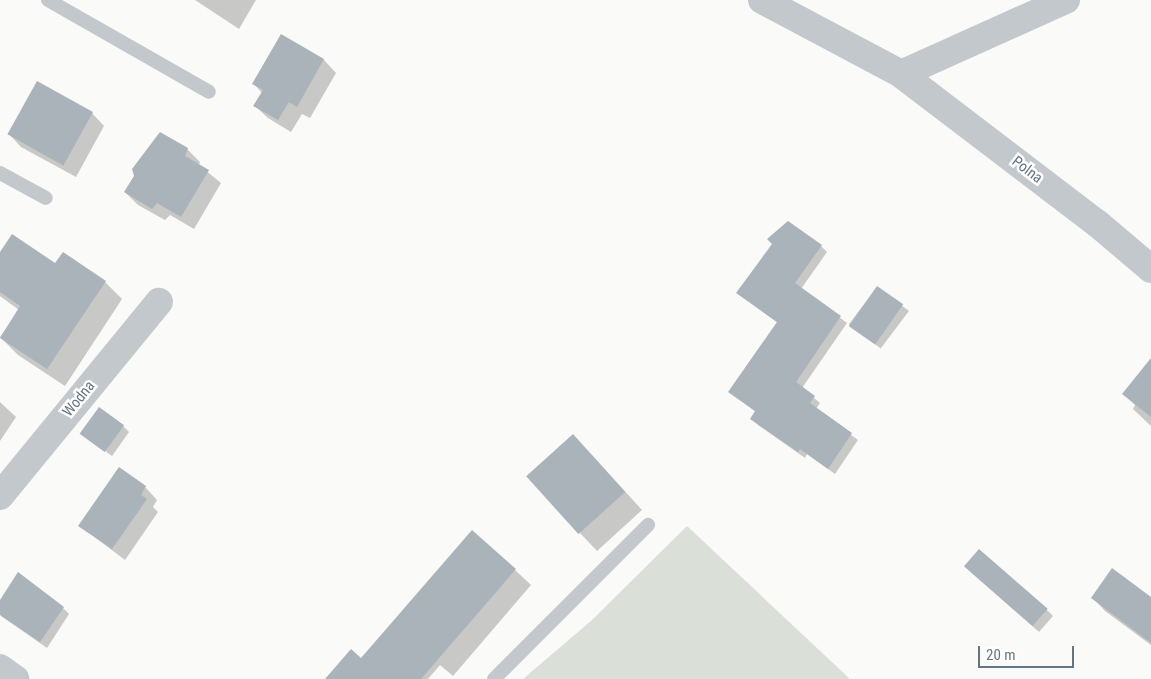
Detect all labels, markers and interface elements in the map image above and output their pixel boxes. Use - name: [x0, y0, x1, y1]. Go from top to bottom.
- street label: Polna: [1008, 153, 1046, 187]
- street label: Wodna: [59, 378, 99, 420]
- scale bar: [981, 636, 1077, 668]
- text: 20 m: [986, 646, 1016, 664]

